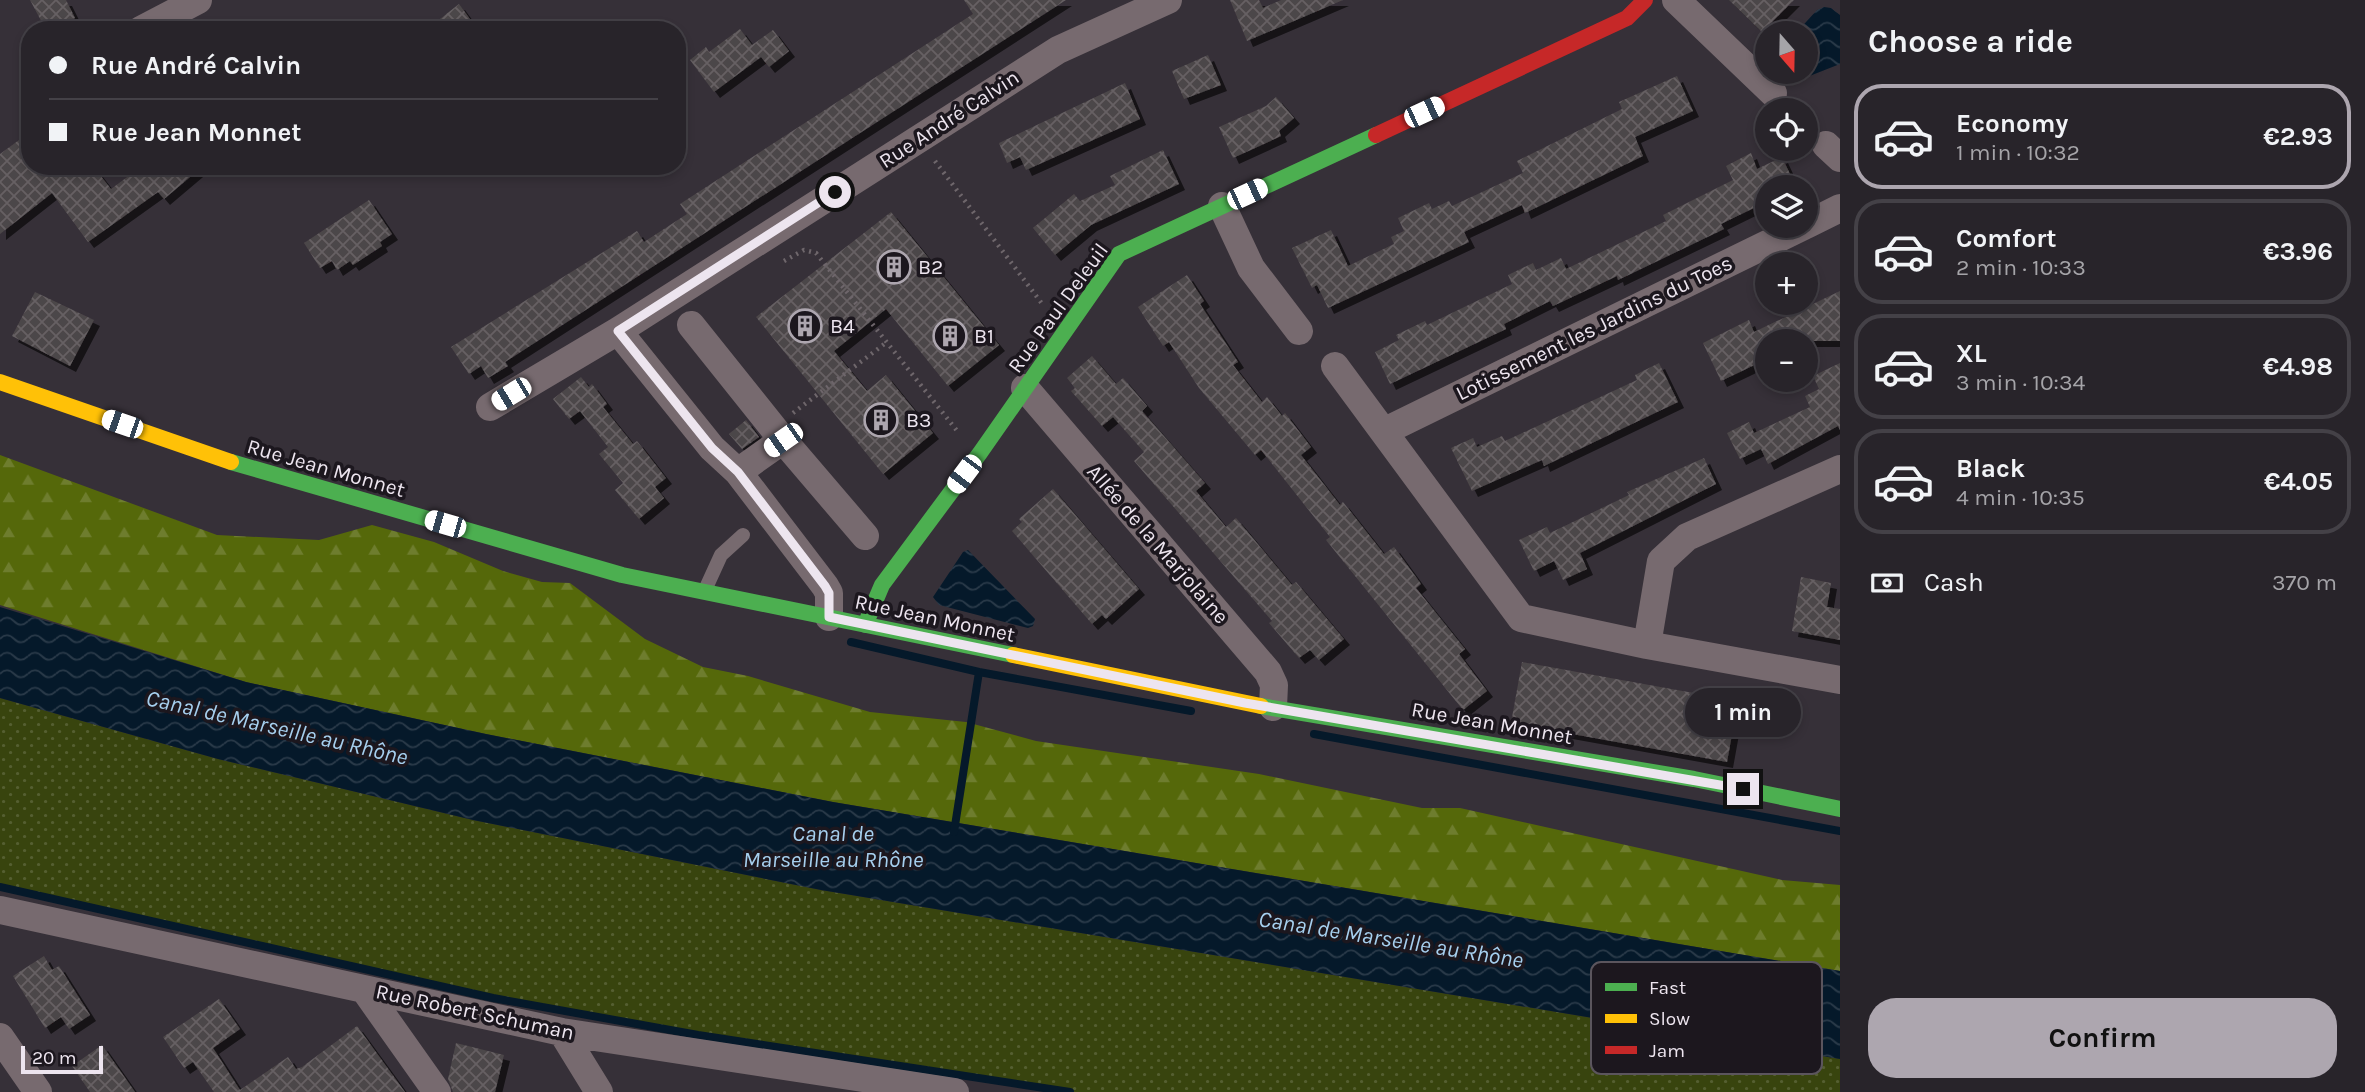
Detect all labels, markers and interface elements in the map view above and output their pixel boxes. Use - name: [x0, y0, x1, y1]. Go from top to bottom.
- north arrow: [1755, 21, 1818, 84]
- map controls: [1755, 21, 1818, 392]
- text: Choose a ride: [1868, 23, 2073, 60]
- text: Rue André Calvin: [91, 50, 301, 81]
- street label: Rue André Calvin: [875, 65, 1023, 173]
- car: [1401, 94, 1448, 130]
- button: locate: [1755, 98, 1818, 161]
- icon: car: [1872, 105, 1935, 168]
- text: Economy: [1956, 108, 2068, 139]
- text: Rue Jean Monnet: [91, 117, 302, 148]
- text: €2.93: [2263, 121, 2333, 152]
- text: 1 min · 10:32: [1956, 139, 2080, 166]
- button: layers: [1755, 175, 1818, 238]
- route start: [819, 176, 851, 208]
- car: [1224, 176, 1271, 212]
- icon: car: [1872, 220, 1935, 283]
- text: Comfort: [1956, 223, 2057, 254]
- text: €3.96: [2263, 236, 2333, 267]
- street label: Rue Paul Deleuil: [1003, 239, 1113, 377]
- building icon: B2: [875, 248, 913, 286]
- street label: Lotissement les Jardins du Toes: [1452, 251, 1736, 405]
- button: +: [1755, 252, 1818, 315]
- text: 2 min · 10:33: [1956, 254, 2086, 281]
- place label: B2: [918, 255, 943, 279]
- building icon: B4: [786, 307, 824, 345]
- place label: B4: [830, 314, 855, 338]
- building icon: B1: [931, 317, 969, 355]
- place label: B1: [974, 324, 994, 348]
- button: −: [1755, 329, 1818, 392]
- icon: car: [1872, 335, 1935, 398]
- text: XL: [1956, 338, 1987, 369]
- text: €4.98: [2263, 351, 2333, 382]
- text: 3 min · 10:34: [1956, 369, 2085, 396]
- car: [488, 374, 535, 414]
- building icon: B3: [862, 401, 900, 439]
- car: [99, 407, 146, 441]
- place label: B3: [906, 408, 931, 432]
- car: [760, 419, 807, 461]
- street label: Rue Jean Monnet: [244, 434, 408, 502]
- icon: car: [1872, 450, 1935, 513]
- car: [943, 451, 986, 497]
- text: Black: [1956, 453, 2025, 484]
- street label: Allée de la Marjolaine: [1082, 459, 1234, 629]
- text: €4.05: [2264, 466, 2333, 497]
- text: 4 min · 10:35: [1956, 484, 2085, 511]
- car: [422, 508, 469, 540]
- icon: cash: [1868, 564, 1906, 602]
- text: Cash: [1924, 567, 1984, 598]
- text: 370 m: [2272, 569, 2337, 596]
- street label: Rue Jean Monnet: [853, 589, 1017, 647]
- water label: Canal de Marseille au Rhône: [143, 684, 411, 771]
- callout: 1 min: [1685, 688, 1801, 736]
- street label: Rue Jean Monnet: [1410, 697, 1575, 749]
- text: 1 min: [1714, 699, 1772, 726]
- route end: [1727, 773, 1759, 805]
- water label: Canal de Marseille au Rhône: [743, 820, 924, 873]
- water label: Canal de Marseille au Rhône: [1257, 905, 1526, 974]
- legend: [1591, 962, 1822, 1074]
- text: Fast: [1649, 977, 1686, 999]
- street label: Rue Robert Schuman: [374, 979, 576, 1045]
- button: Confirm: [1868, 998, 2337, 1078]
- text: Slow: [1649, 1008, 1690, 1030]
- text: Jam: [1649, 1040, 1685, 1062]
- scale bar: [21, 1043, 103, 1075]
- text: 20 m: [32, 1047, 77, 1069]

